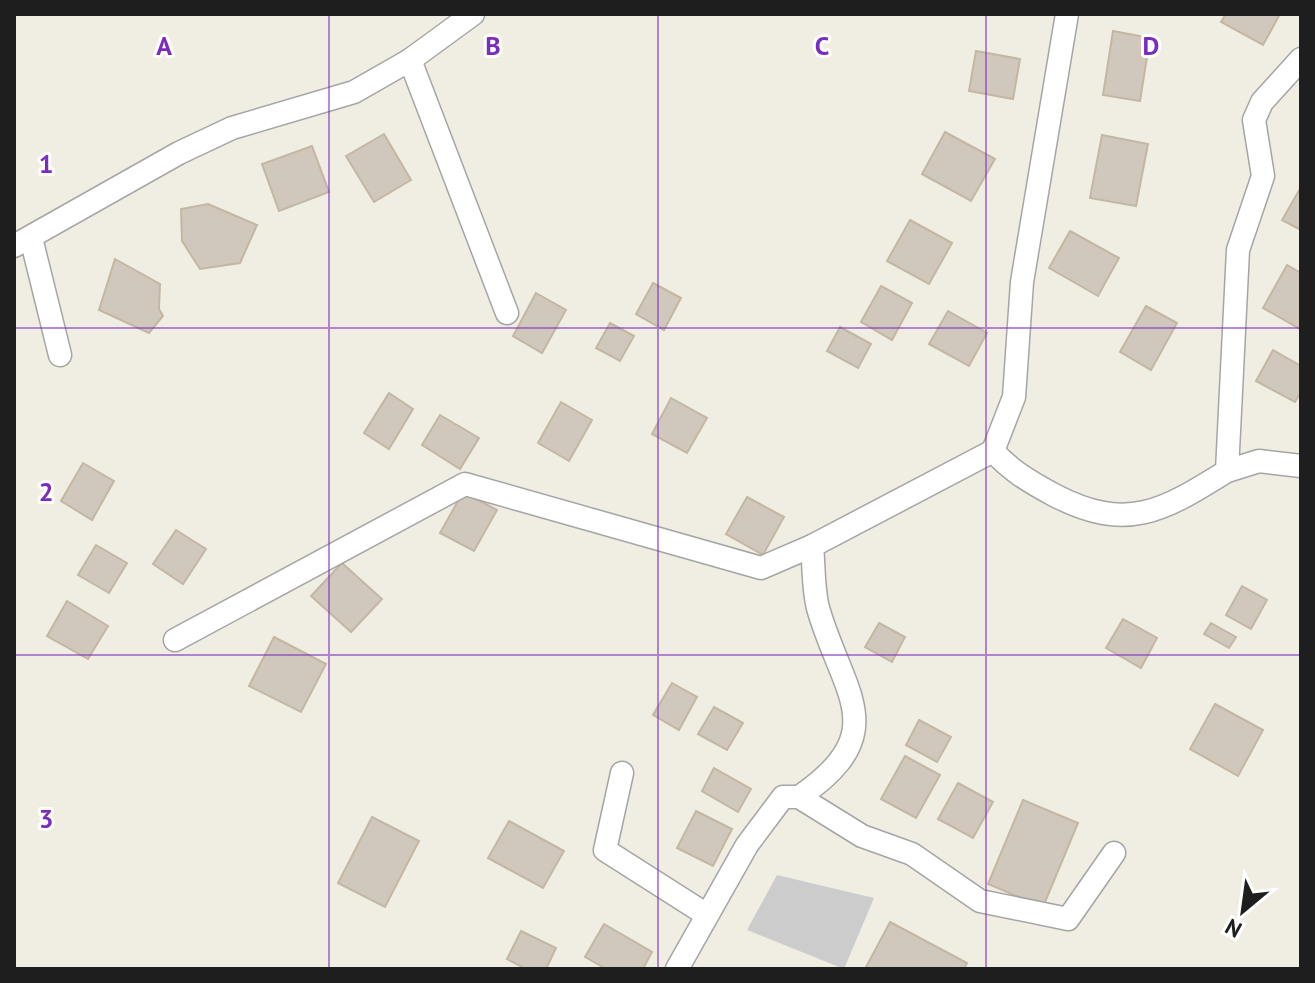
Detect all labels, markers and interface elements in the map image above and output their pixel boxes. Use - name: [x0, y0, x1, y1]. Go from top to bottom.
- text: A: [156, 29, 172, 62]
- text: B: [485, 29, 501, 62]
- text: C: [815, 29, 829, 62]
- text: D: [1143, 29, 1159, 62]
- text: 1: [39, 147, 53, 180]
- text: 2: [39, 475, 53, 508]
- text: 3: [39, 802, 53, 835]
- north arrow: [1203, 871, 1283, 951]
- text: N: [1220, 913, 1246, 944]

